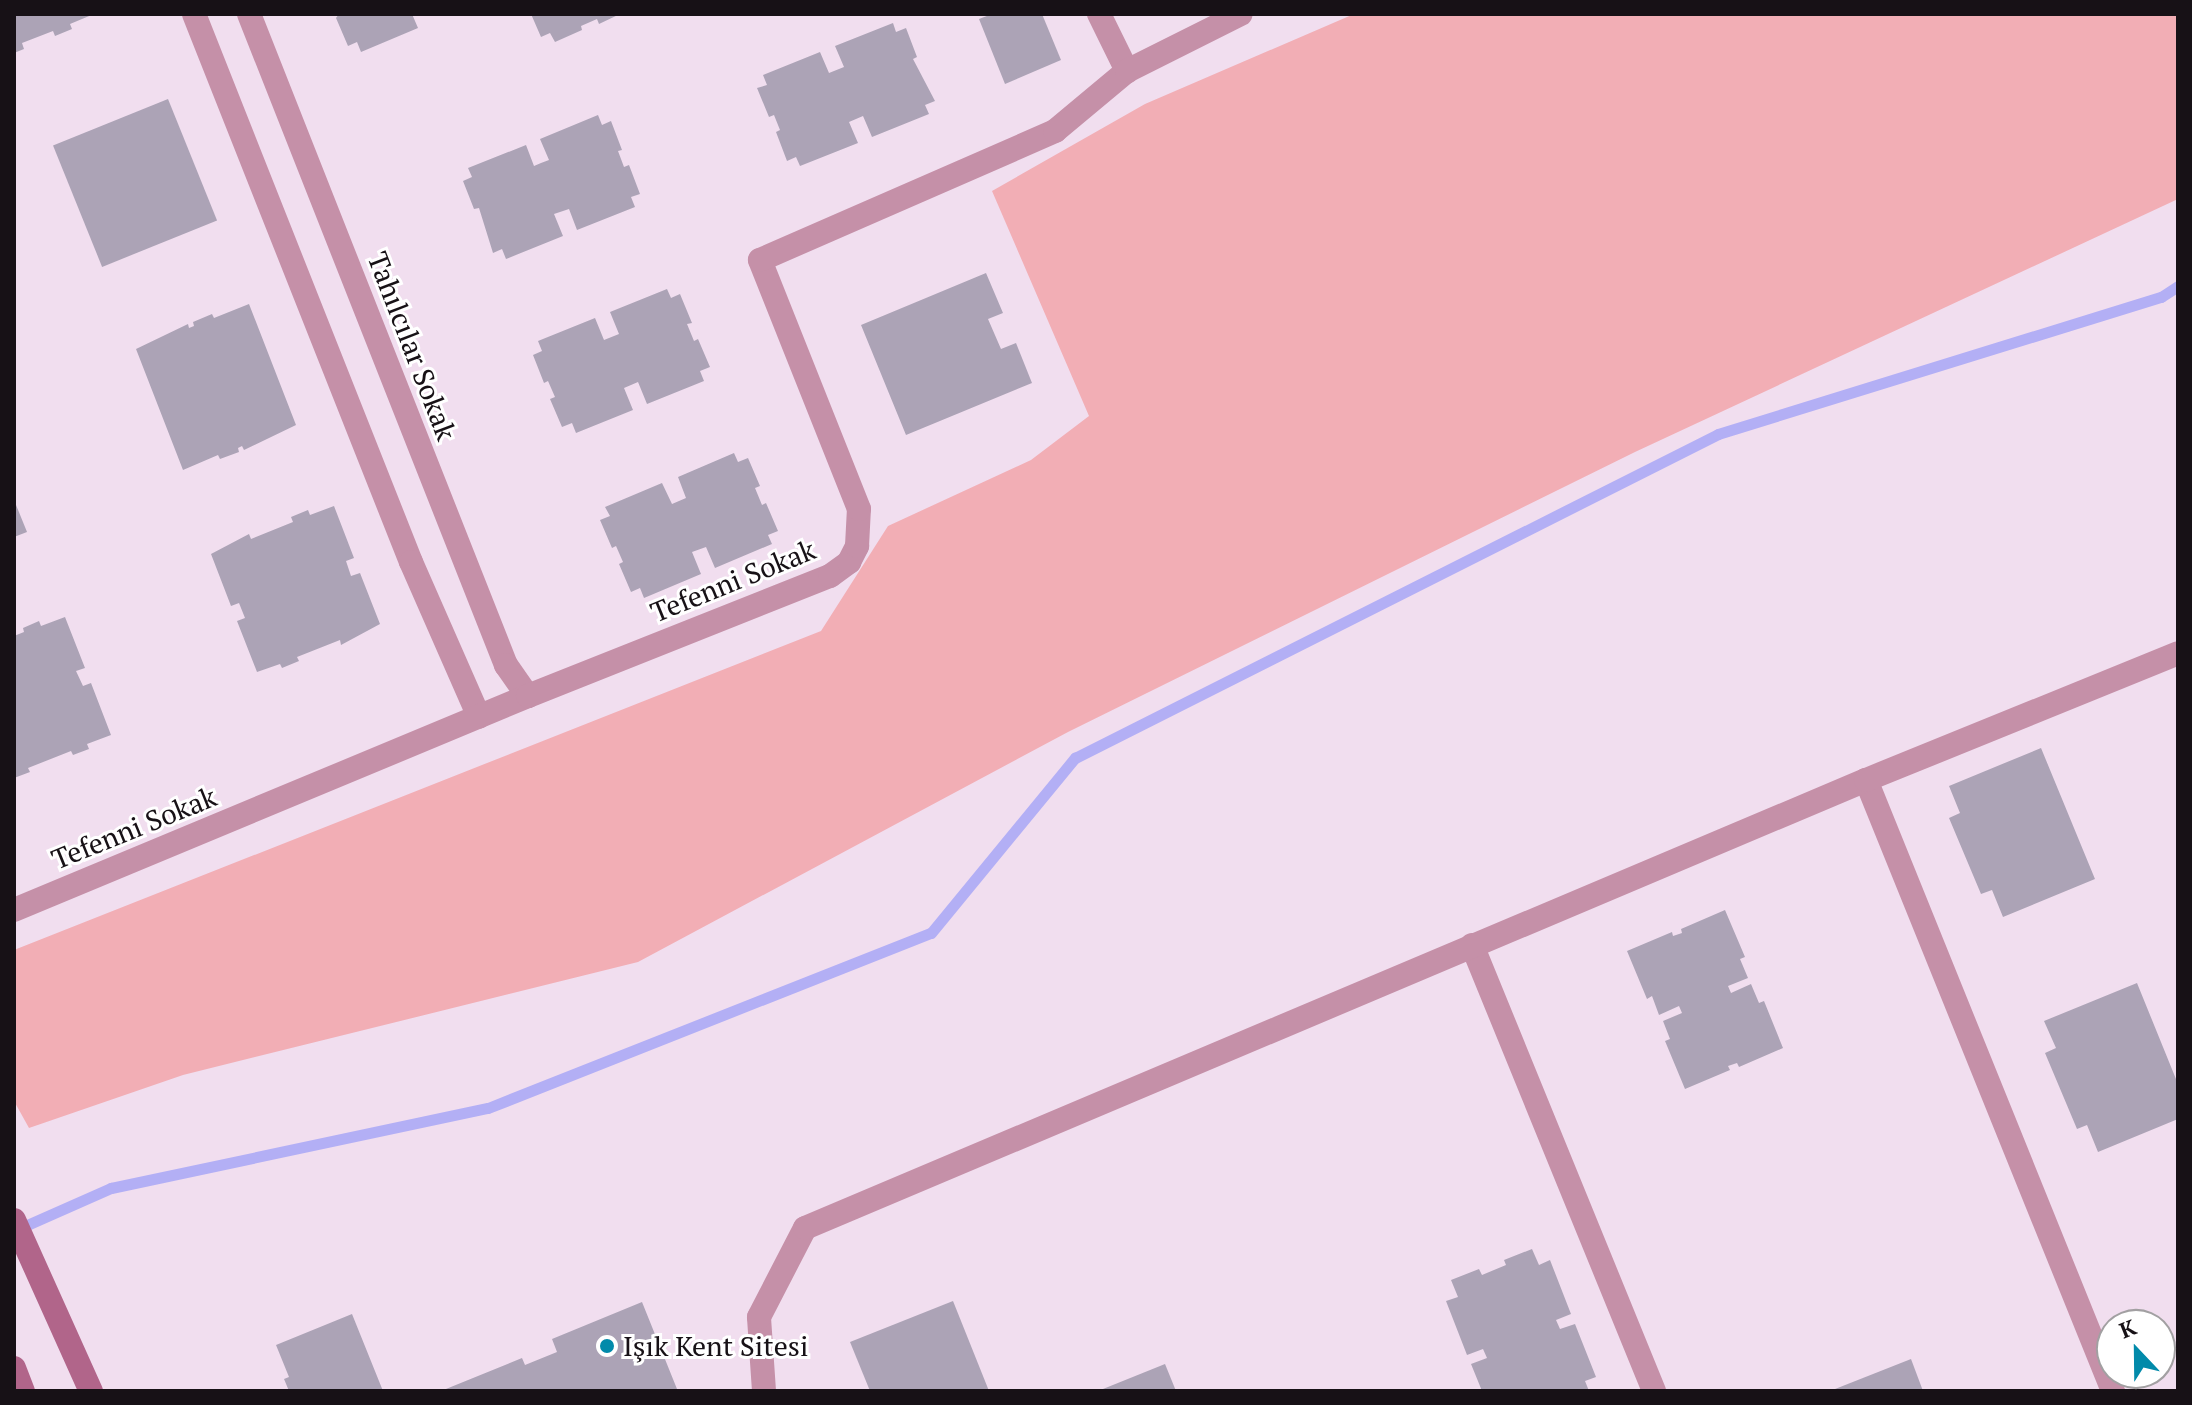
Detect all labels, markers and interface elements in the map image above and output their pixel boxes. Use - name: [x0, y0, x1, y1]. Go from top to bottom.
- street label: Tahılcılar Sokak: [361, 247, 463, 445]
- street label: Tefenni Sokak: [646, 533, 820, 629]
- street label: Tefenni Sokak: [47, 780, 221, 876]
- north arrow: [2096, 1309, 2176, 1389]
- text: K: [2115, 1312, 2140, 1345]
- place label: Işık Kent Sitesi: [623, 1329, 808, 1363]
- marker: Işık Kent Sitesi: [598, 1337, 616, 1355]

